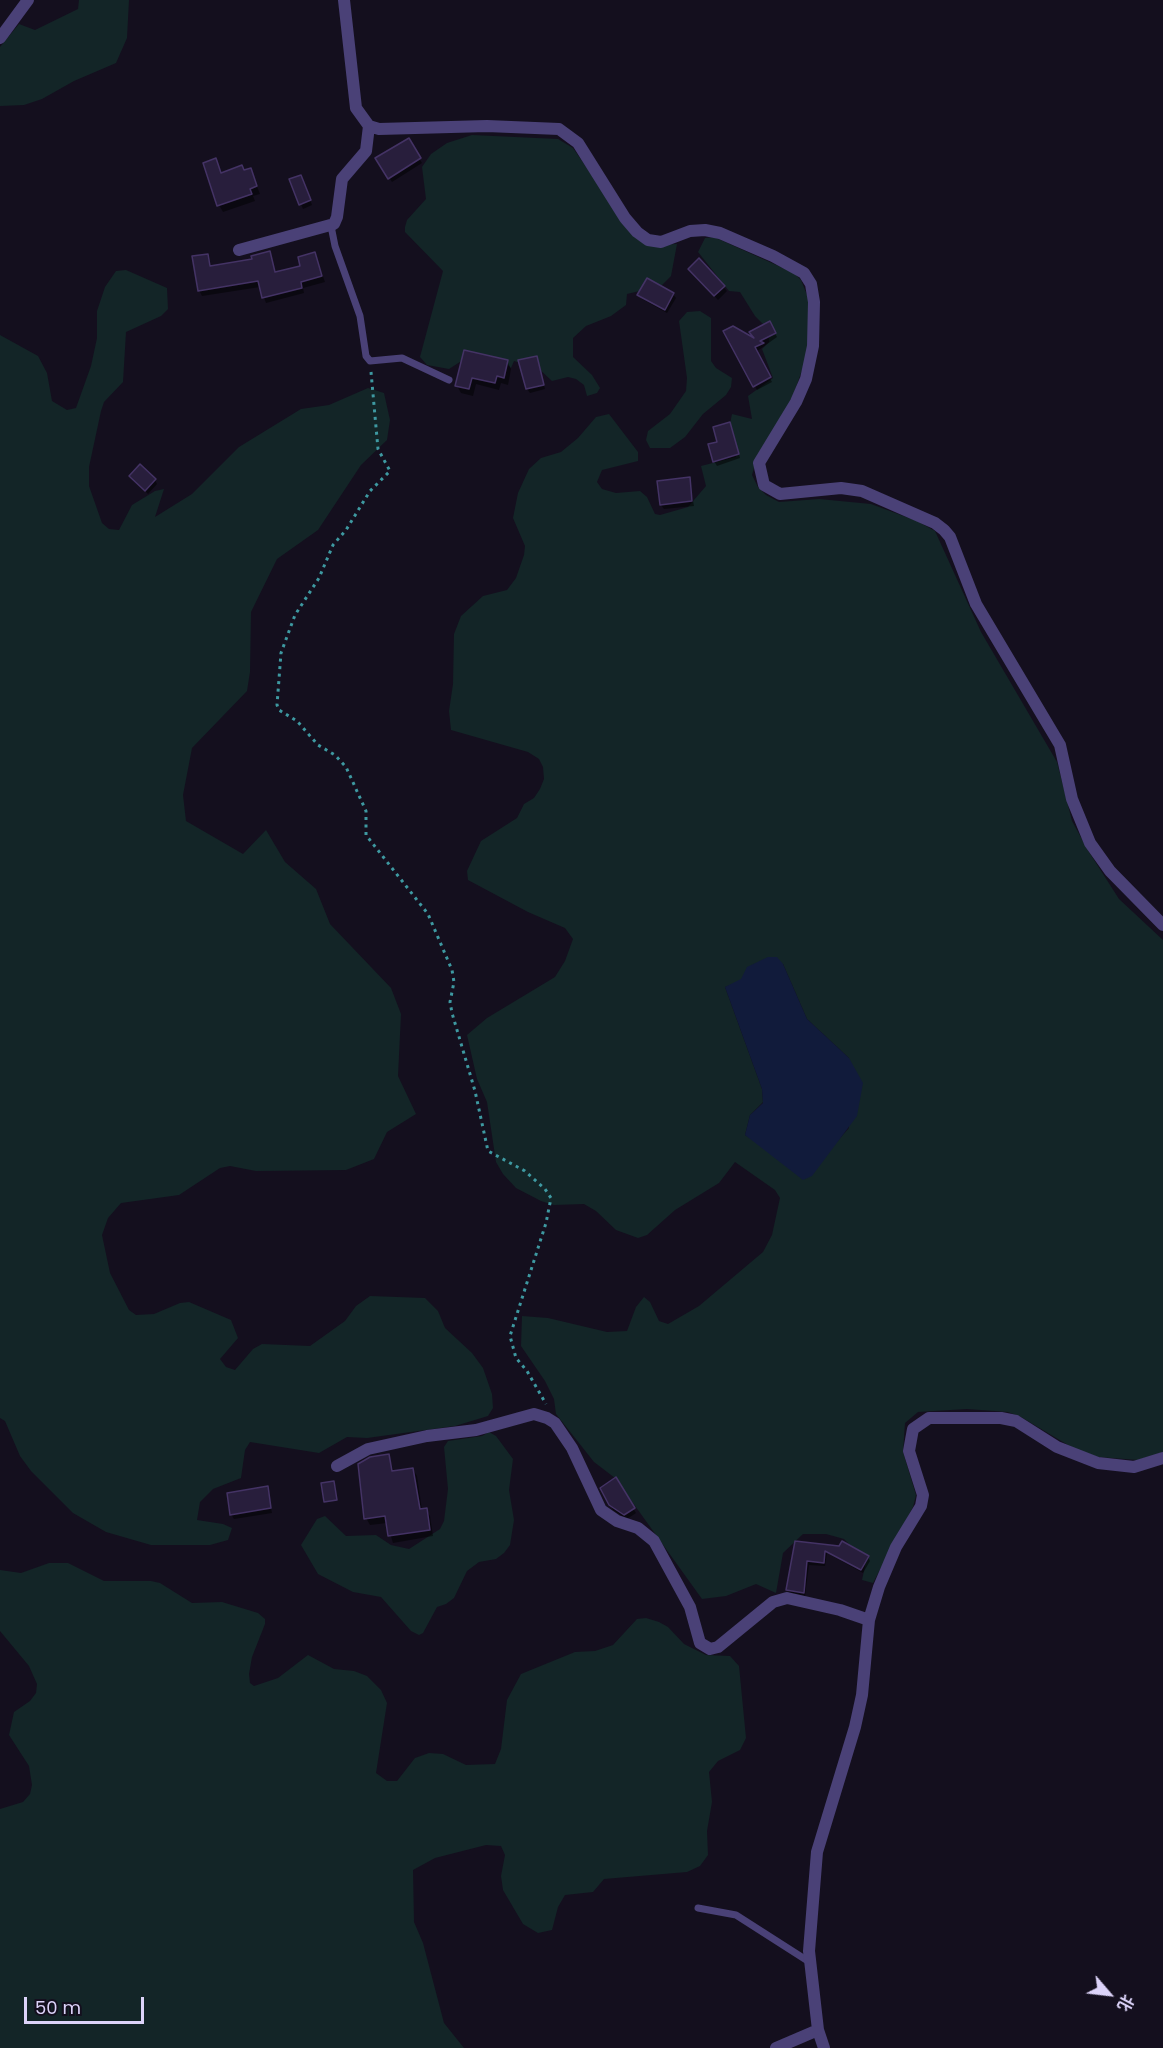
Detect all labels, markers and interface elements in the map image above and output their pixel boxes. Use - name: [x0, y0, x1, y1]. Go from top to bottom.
- north arrow: [1079, 1964, 1139, 2024]
- scale bar: [27, 1985, 147, 2023]
- text: 北: [1111, 1990, 1139, 2015]
- text: 50 m: [35, 1995, 81, 2020]

